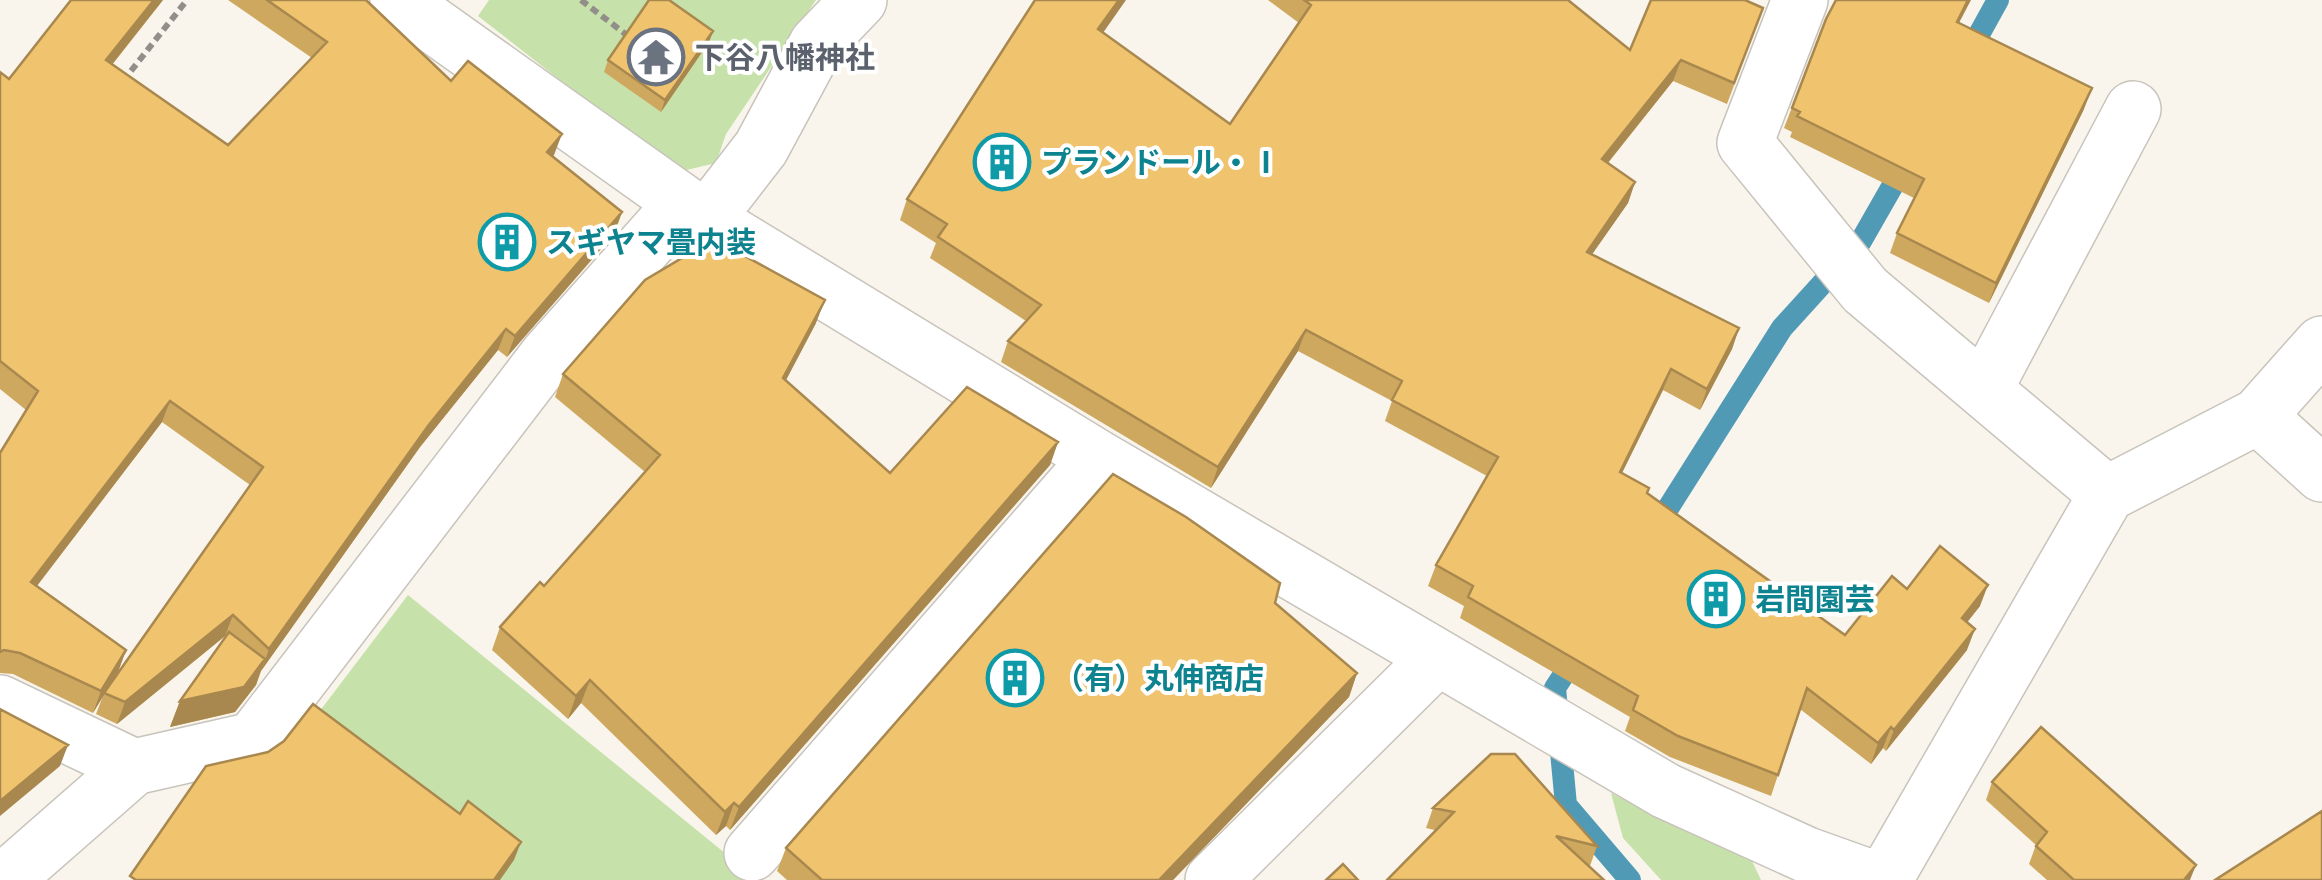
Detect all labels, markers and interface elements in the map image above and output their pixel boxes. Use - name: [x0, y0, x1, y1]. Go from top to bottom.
- temple icon: 下谷八幡神社: [626, 27, 686, 87]
- place label: 下谷八幡神社: [695, 41, 875, 74]
- building icon: プランドール・Ⅰ: [972, 132, 1032, 192]
- place label: プランドール・Ⅰ: [1041, 146, 1281, 179]
- building icon: スギヤマ畳内装: [477, 212, 537, 272]
- place label: スギヤマ畳内装: [546, 226, 756, 259]
- building icon: 岩間園芸: [1686, 569, 1746, 629]
- place label: 岩間園芸: [1755, 583, 1875, 616]
- building icon: （有）丸伸商店: [985, 648, 1045, 708]
- place label: （有）丸伸商店: [1054, 662, 1264, 695]

